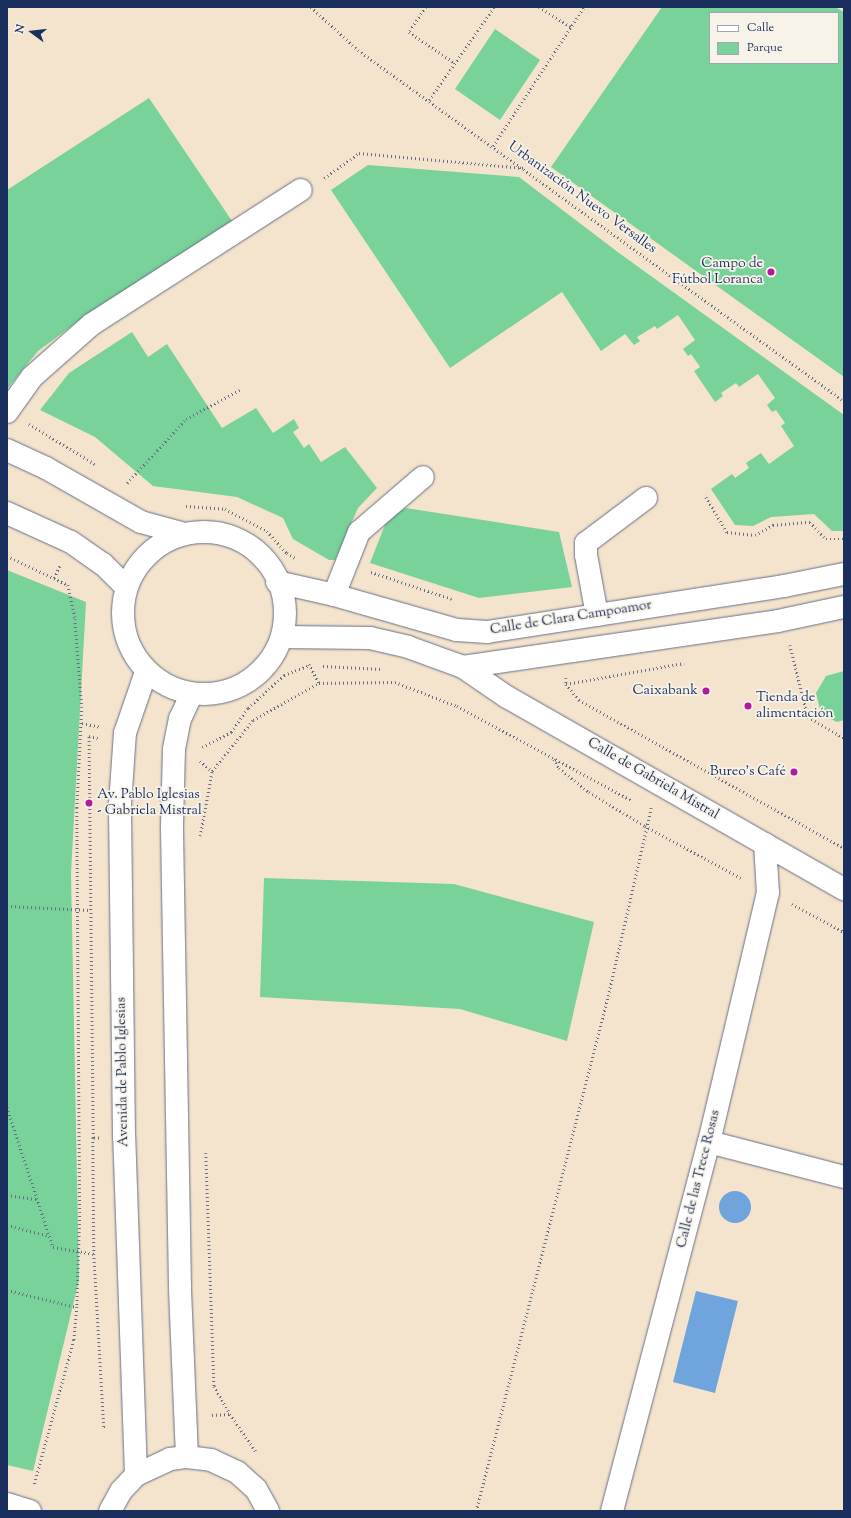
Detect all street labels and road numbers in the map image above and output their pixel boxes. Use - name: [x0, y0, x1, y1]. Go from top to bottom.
- street label: Urbanización Nuevo Versalles: [504, 138, 660, 258]
- street label: Calle de Clara Campoamor: [489, 597, 653, 639]
- street label: Calle de Gabriela Mistral: [584, 734, 722, 824]
- street label: Avenida de Pablo Iglesias: [113, 997, 133, 1147]
- street label: Calle de las Trece Rosas: [674, 1108, 724, 1250]

